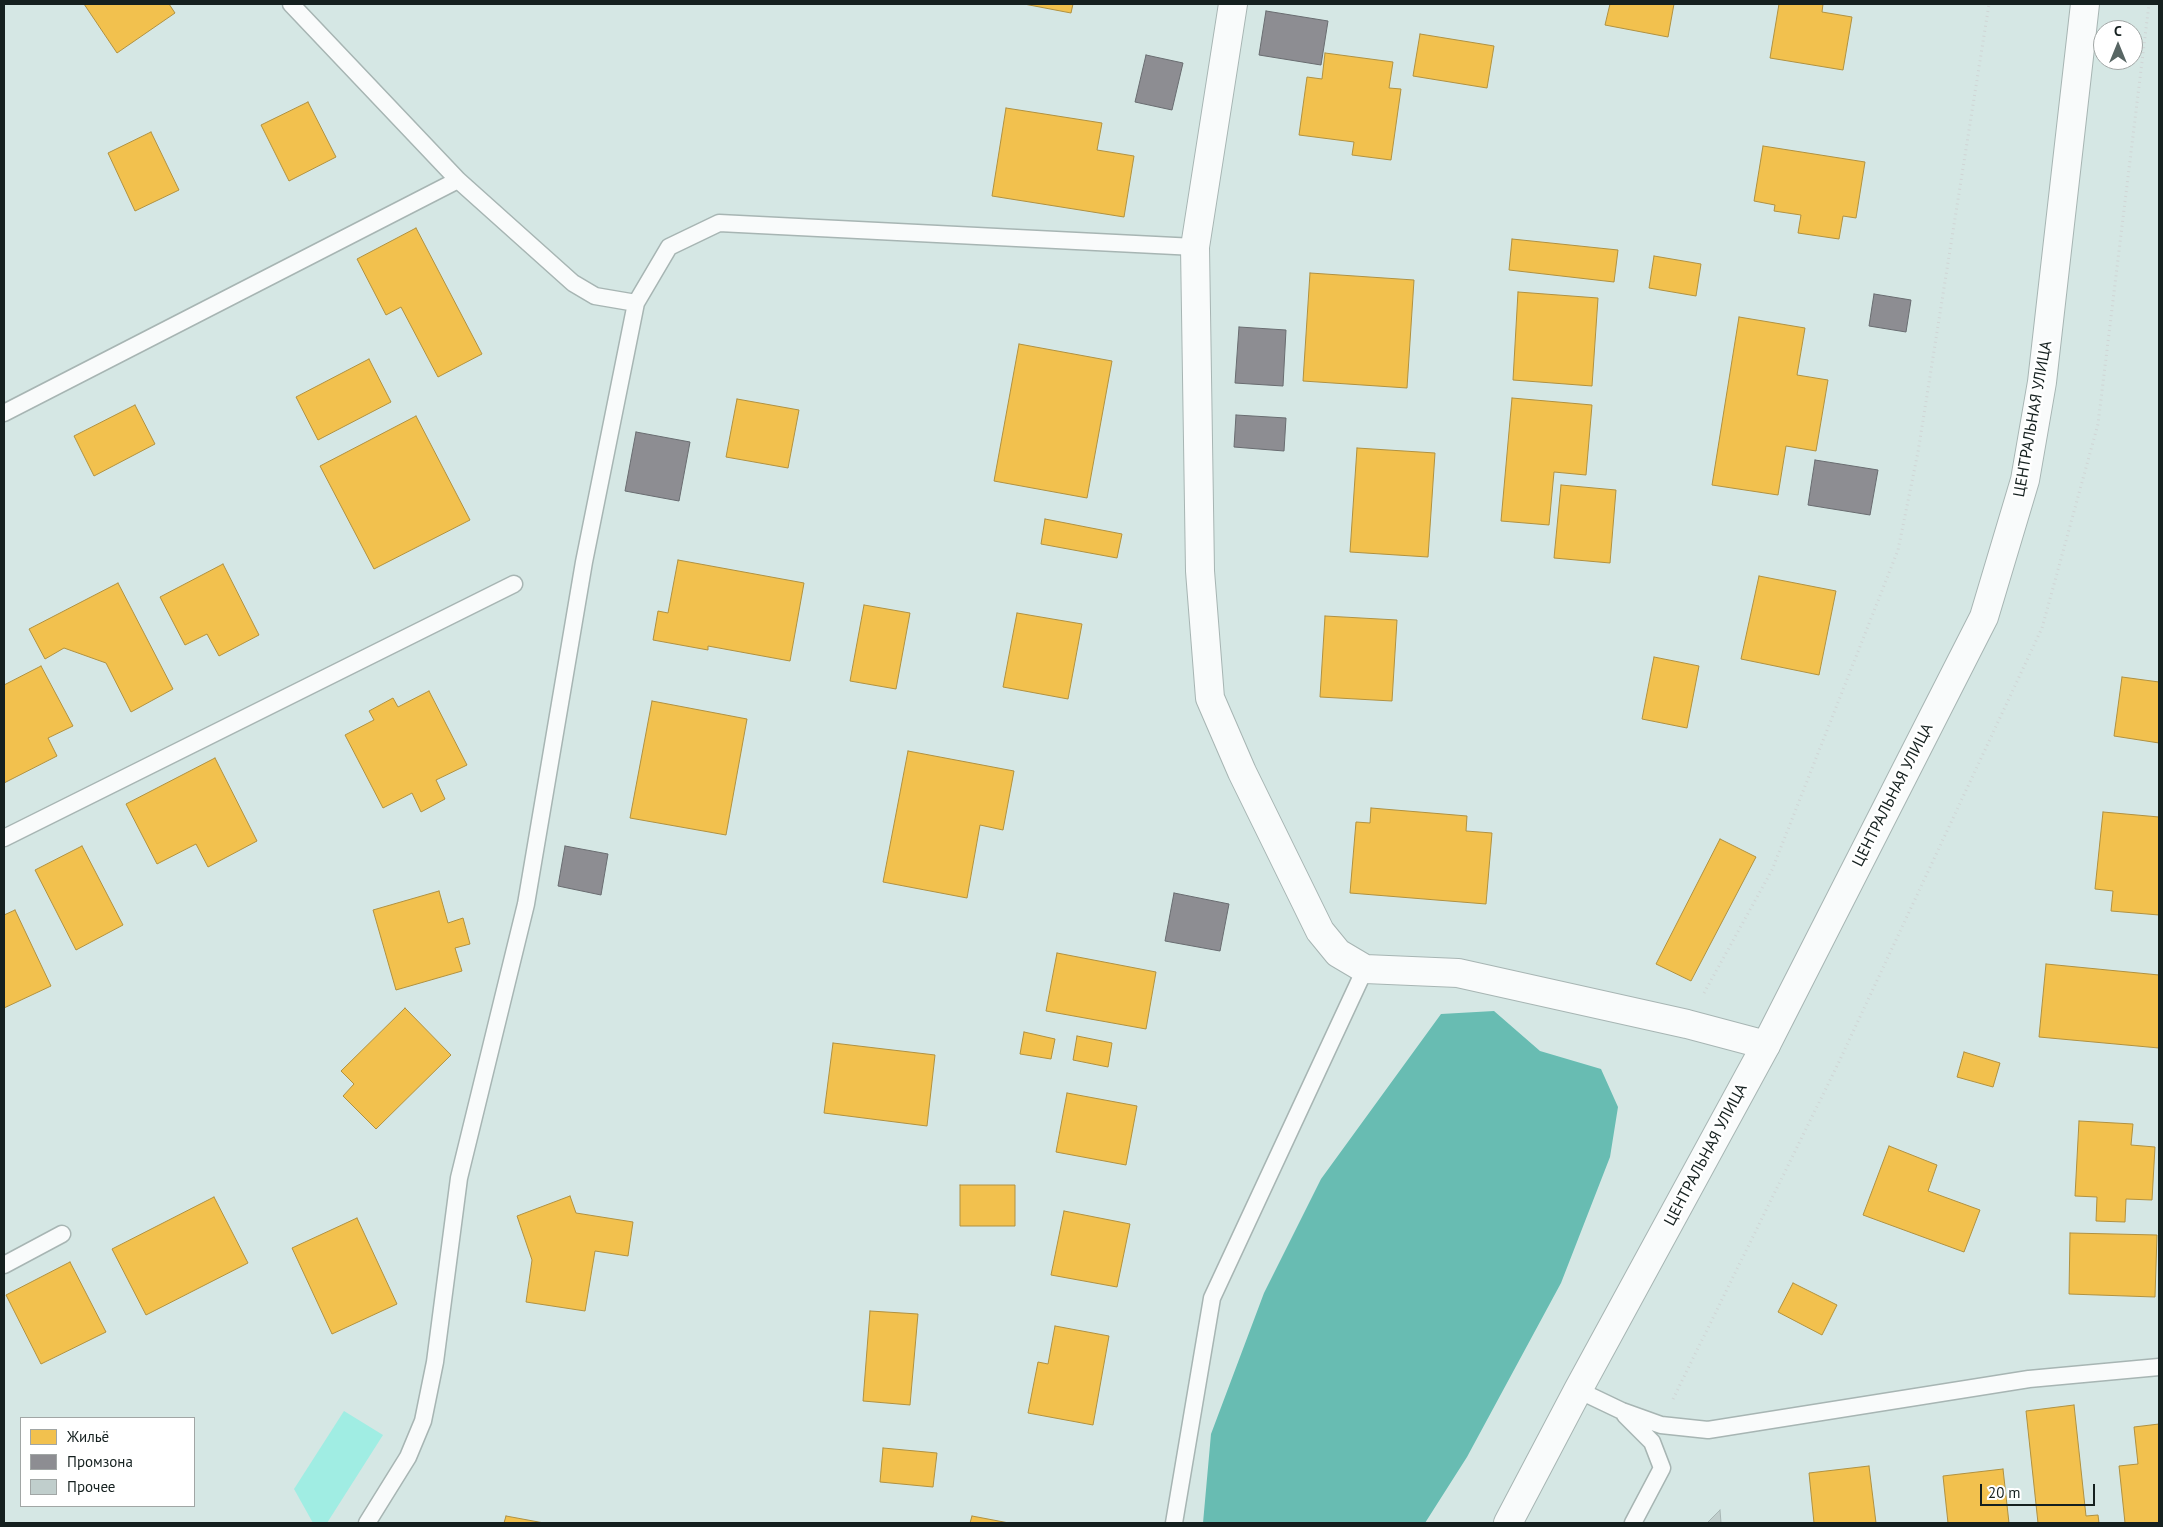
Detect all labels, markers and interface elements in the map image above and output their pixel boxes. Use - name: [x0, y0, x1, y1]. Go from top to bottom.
- north arrow: [2093, 20, 2143, 70]
- text: С: [2114, 22, 2122, 40]
- street label: ЦЕНТРАЛЬНАЯ УЛИЦА: [2010, 339, 2056, 499]
- street label: ЦЕНТРАЛЬНАЯ УЛИЦА: [1849, 720, 1937, 870]
- street label: ЦЕНТРАЛЬНАЯ УЛИЦА: [1660, 1081, 1752, 1229]
- legend: [20, 1417, 195, 1507]
- text: Жильё: [67, 1427, 109, 1446]
- text: Промзона: [67, 1452, 133, 1471]
- scale bar: [1983, 1474, 2098, 1506]
- text: Прочее: [67, 1477, 115, 1496]
- text: 20 m: [1988, 1483, 2021, 1502]

